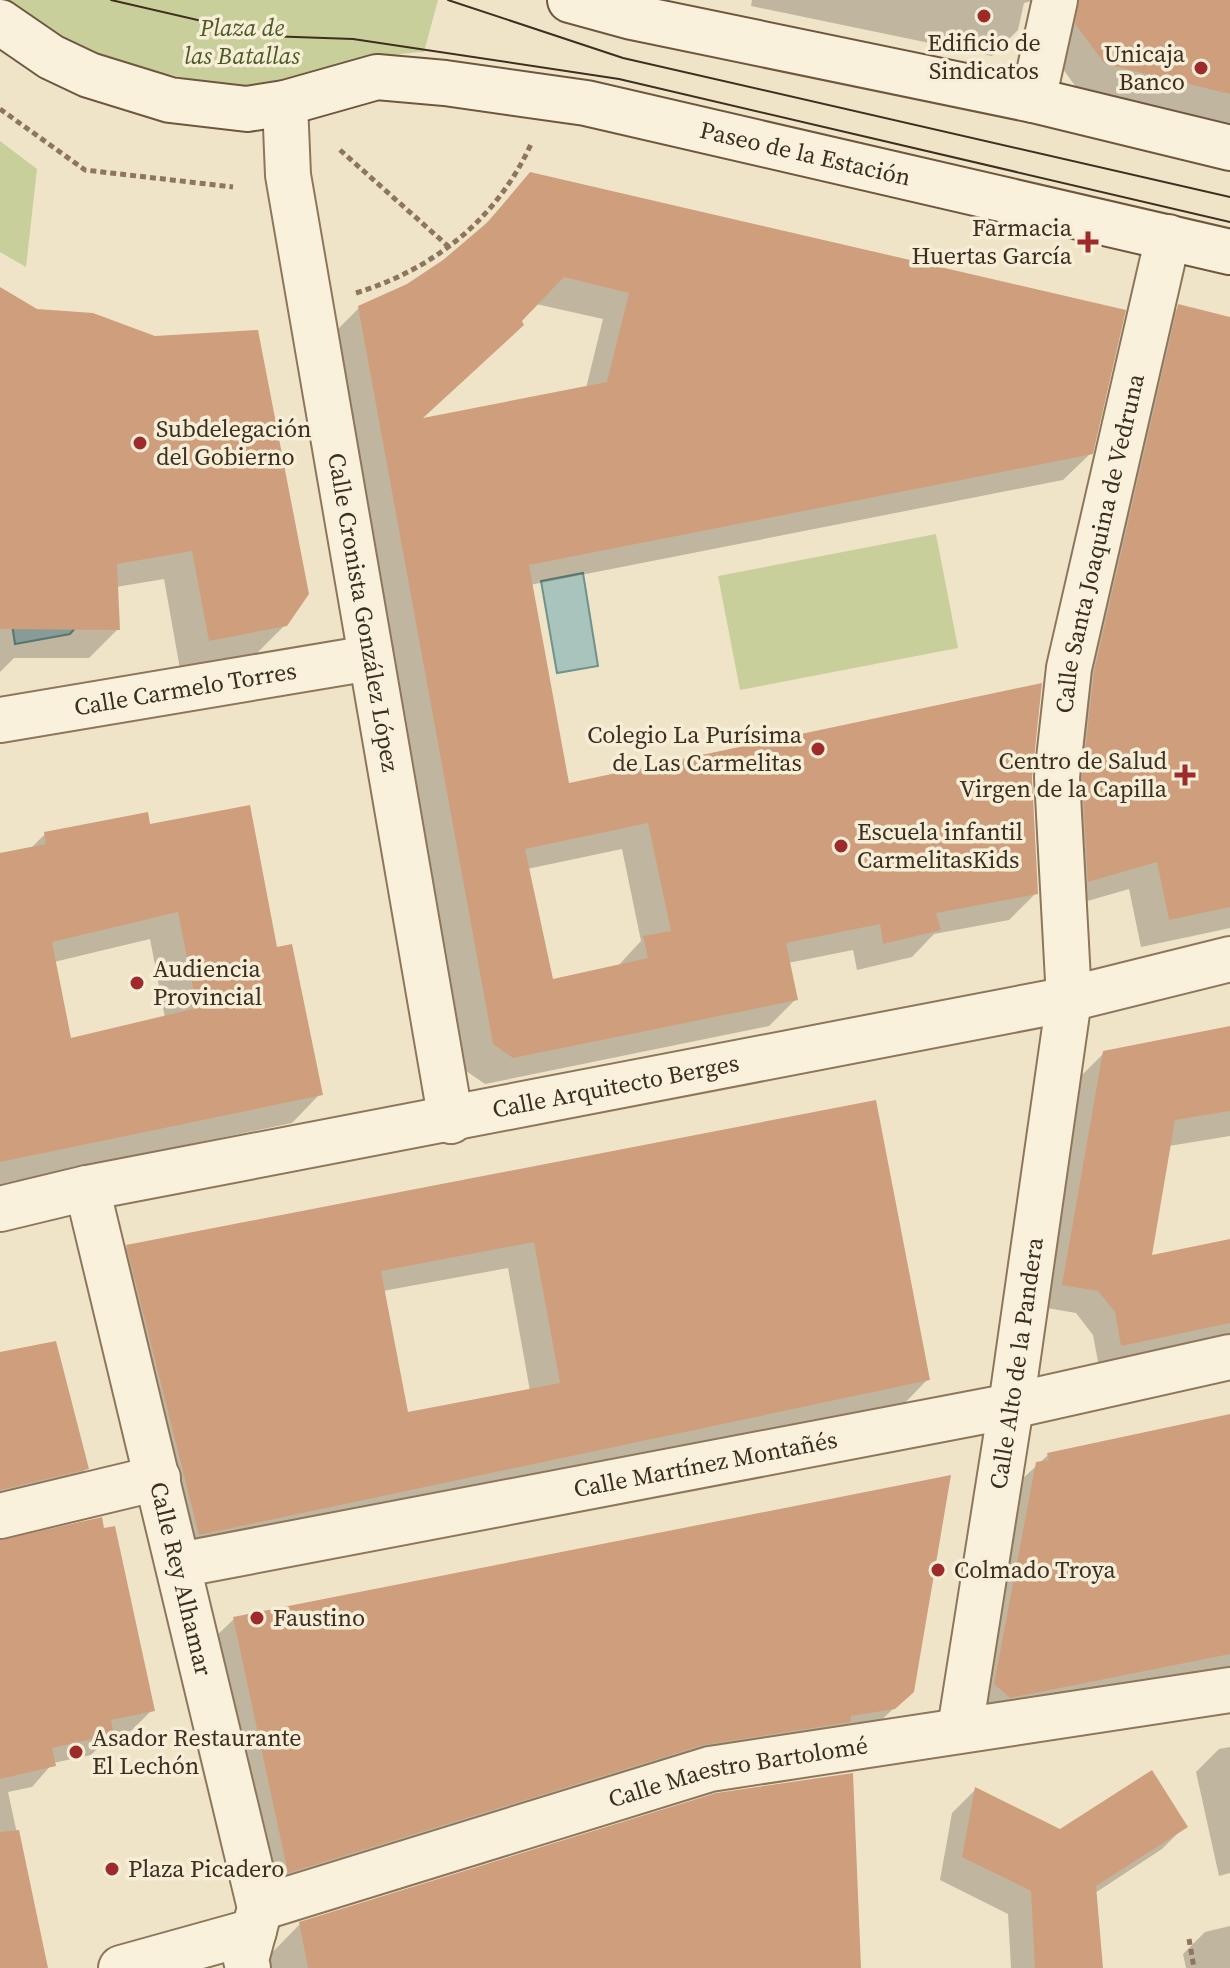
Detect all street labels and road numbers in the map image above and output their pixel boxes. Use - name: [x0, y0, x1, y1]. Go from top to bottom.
- street label: Paseo de la Estación: [697, 113, 914, 194]
- street label: Calle Santa Joaquina de Vedruna: [1047, 370, 1152, 715]
- street label: Calle Cronista González López: [320, 450, 408, 775]
- street label: Calle Carmelo Torres: [72, 654, 299, 723]
- street label: Calle Arquitecto Berges: [490, 1046, 742, 1126]
- street label: Calle Alto de la Pandera: [981, 1234, 1051, 1492]
- street label: Calle Martínez Montañés: [571, 1423, 840, 1505]
- street label: Calle Rey Alhamar: [142, 1478, 221, 1679]
- street label: Calle Maestro Bartolomé: [604, 1728, 870, 1815]

